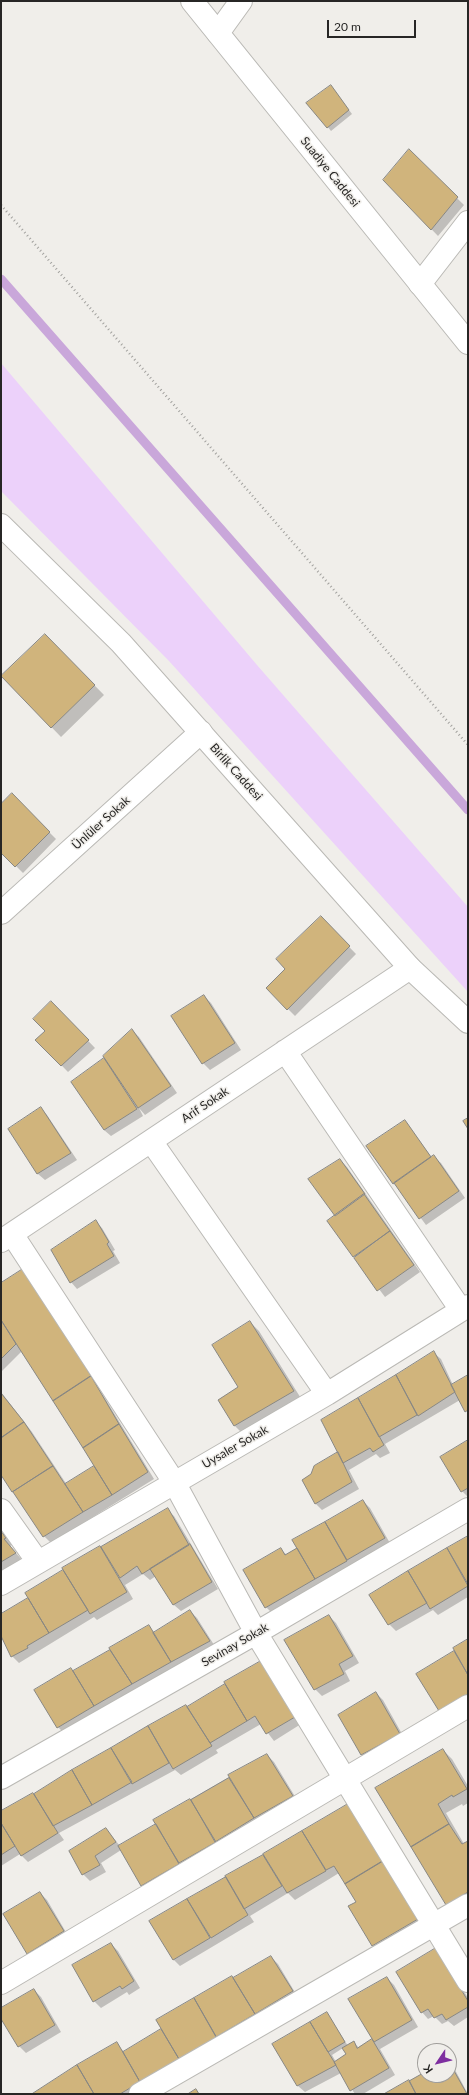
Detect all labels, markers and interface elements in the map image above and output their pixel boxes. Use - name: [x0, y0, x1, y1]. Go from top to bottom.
- scale bar: [329, 12, 418, 38]
- text: 20 m: [334, 19, 361, 34]
- street label: Suadiye Caddesi: [297, 134, 363, 210]
- street label: Birlik Caddesi: [207, 741, 265, 803]
- street label: Ünlüler Sokak: [69, 793, 133, 853]
- street label: Arif Sokak: [179, 1084, 231, 1126]
- street label: Uysaler Sokak: [199, 1422, 271, 1472]
- street label: Sevinay Sokak: [199, 1620, 271, 1670]
- north arrow: [417, 2043, 457, 2083]
- text: K: [420, 2063, 435, 2076]

